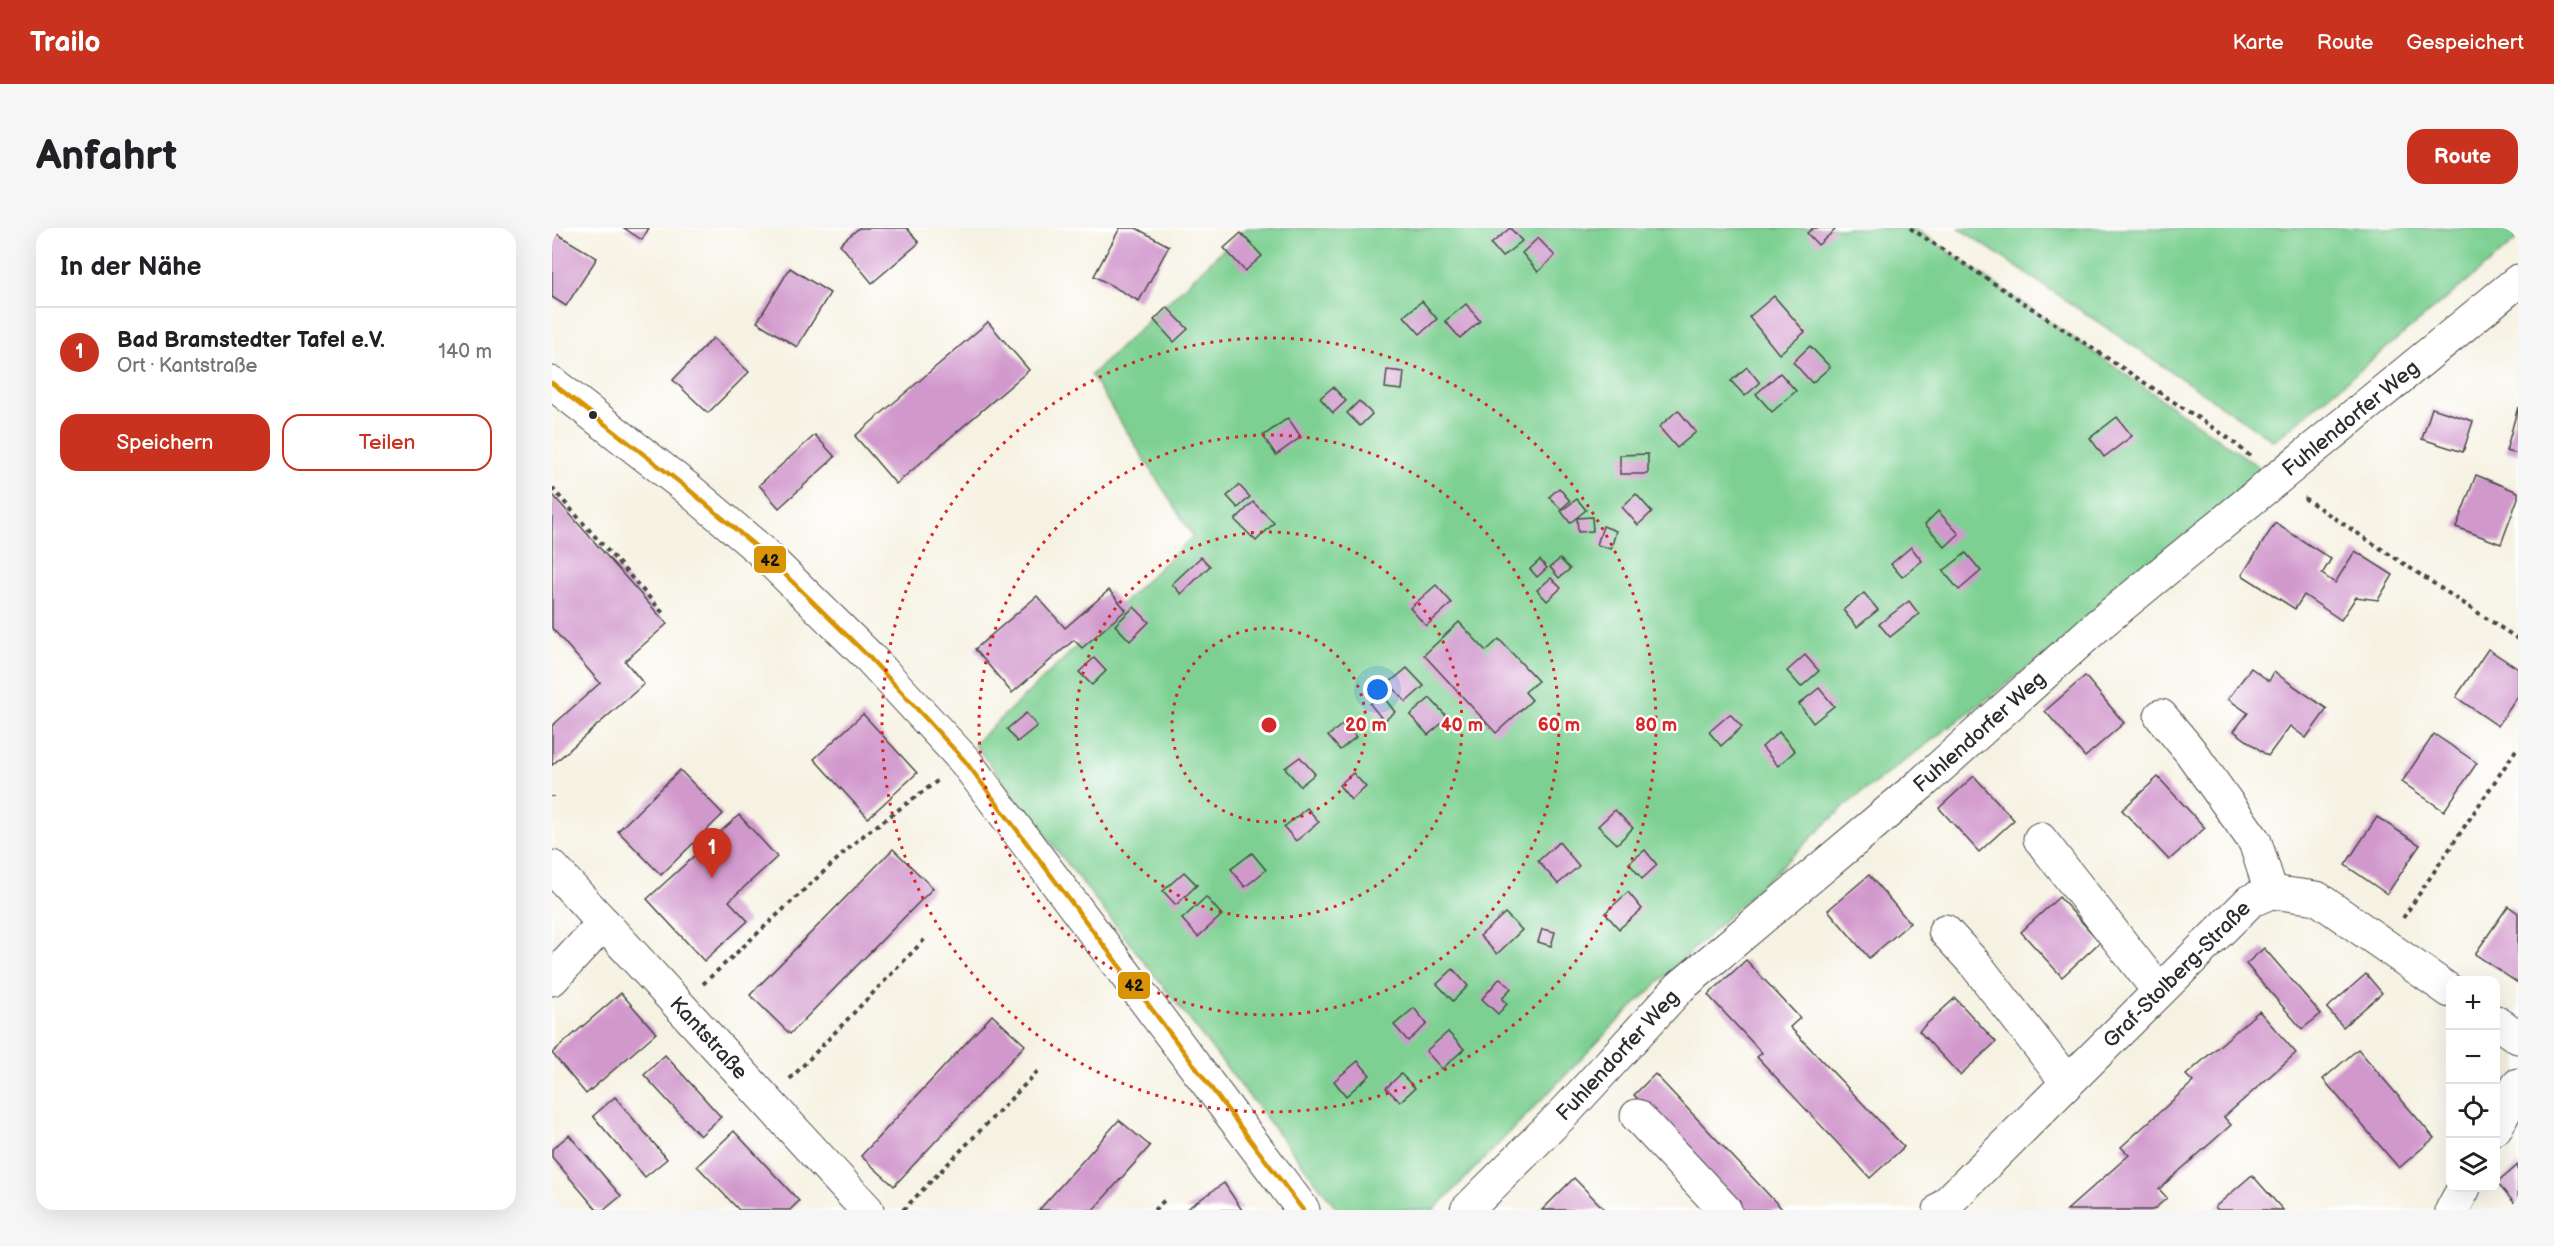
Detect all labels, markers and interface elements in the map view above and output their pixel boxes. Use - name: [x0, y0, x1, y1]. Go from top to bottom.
- text: Trailo: [30, 26, 101, 59]
- text: Karte: [2232, 30, 2284, 55]
- text: Route: [2317, 30, 2373, 55]
- text: Gespeichert: [2406, 30, 2524, 55]
- button: Route: [2407, 129, 2518, 184]
- text: Anfahrt: [36, 131, 177, 182]
- text: In der Nähe: [60, 252, 202, 283]
- text: Bad Bramstedter Tafel e.V.: [117, 327, 385, 354]
- text: 1: [75, 340, 84, 364]
- text: 140 m: [438, 340, 492, 364]
- text: Ort · Kantstraße: [117, 354, 257, 378]
- street label: Fuhlendorfer Weg: [2277, 355, 2424, 481]
- unlabelled marker: [587, 409, 599, 421]
- button: Speichern: [60, 414, 270, 471]
- button: Teilen: [282, 414, 492, 471]
- line badge: 42: [753, 545, 787, 574]
- text: 42: [760, 552, 780, 571]
- street label: Fuhlendorfer Weg: [1908, 666, 2051, 798]
- your location: [1363, 675, 1392, 704]
- centre of rings: [1259, 715, 1279, 735]
- text: 20 m: [1345, 715, 1387, 736]
- text: 40 m: [1441, 715, 1483, 736]
- text: 60 m: [1538, 715, 1580, 736]
- text: 80 m: [1635, 715, 1677, 736]
- pin: 1: [692, 828, 732, 878]
- street label: Graf-Stolberg-Straße: [2098, 896, 2255, 1053]
- line badge: 42: [1117, 971, 1151, 1000]
- map controls: [2446, 976, 2500, 1192]
- button: +: [2446, 976, 2500, 1030]
- text: 42: [1124, 977, 1144, 996]
- street label: Fuhlendorfer Weg: [1551, 984, 1684, 1126]
- street label: Kantstraße: [665, 991, 753, 1084]
- button: −: [2446, 1030, 2500, 1084]
- button: locate: [2446, 1084, 2500, 1138]
- button: layers: [2446, 1138, 2500, 1192]

